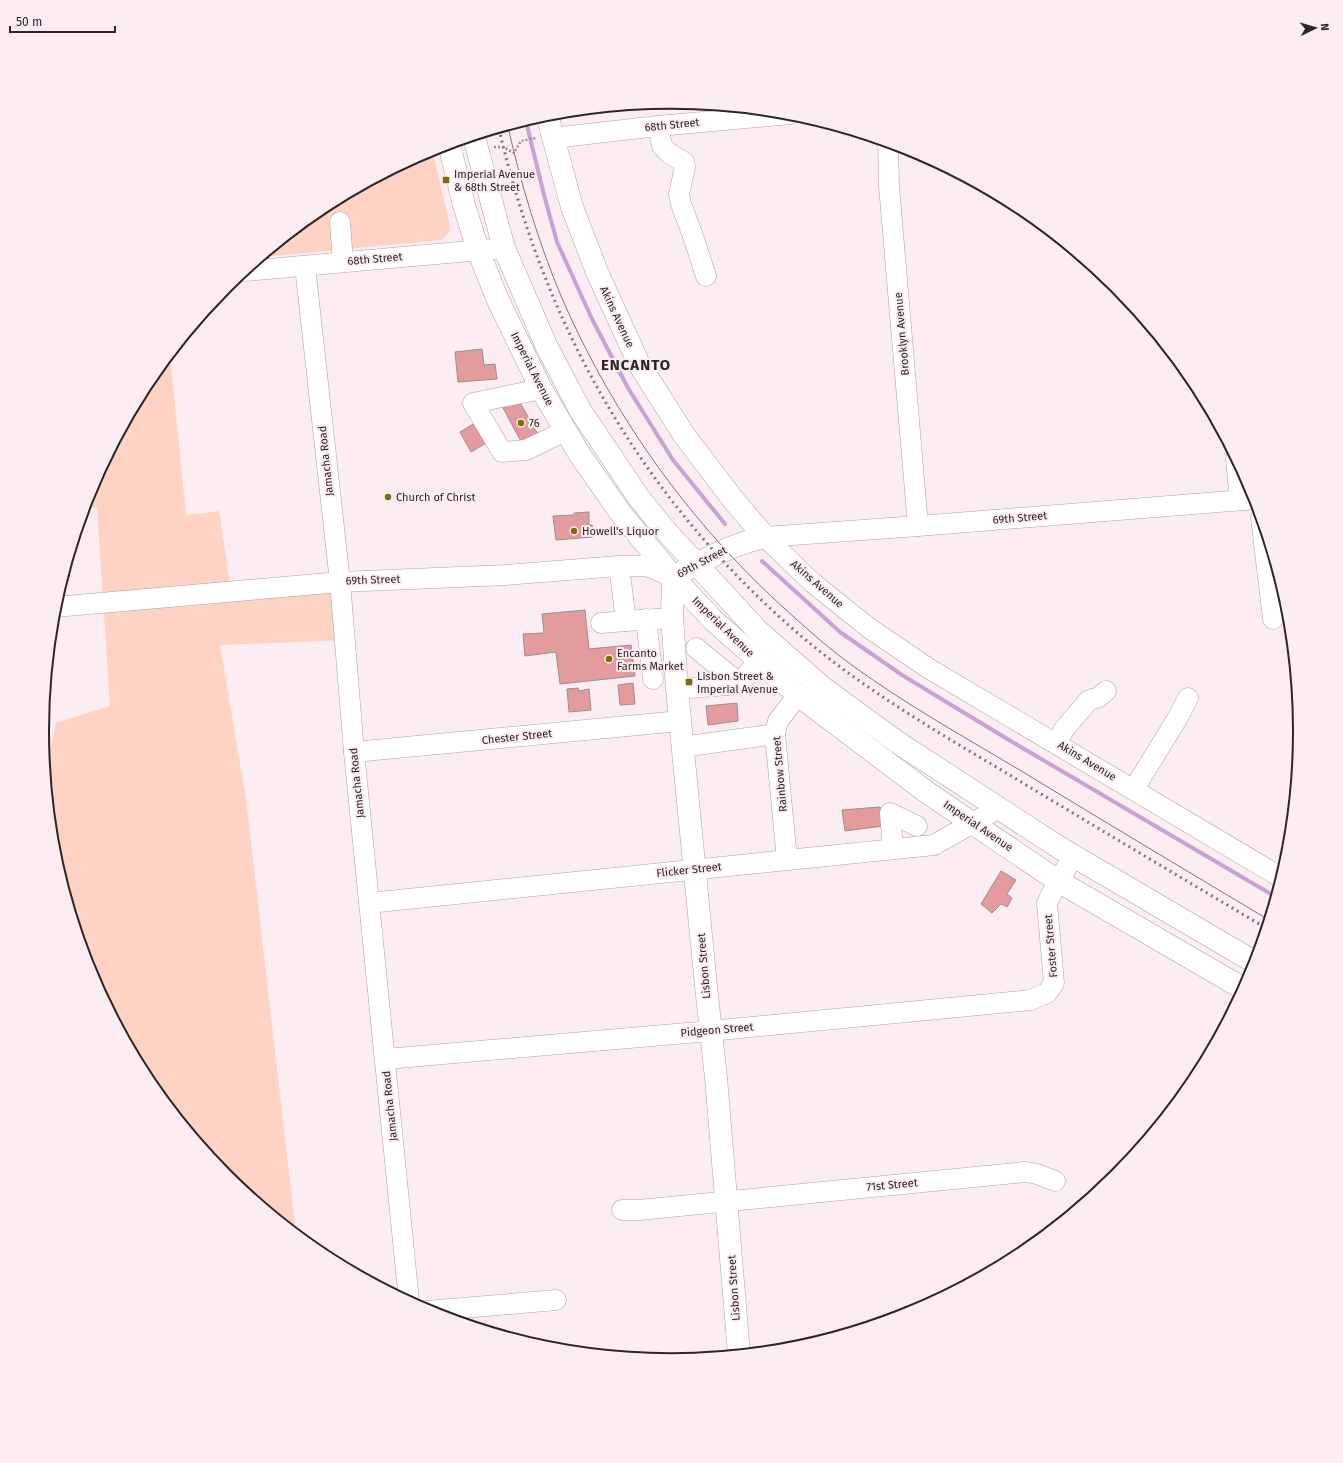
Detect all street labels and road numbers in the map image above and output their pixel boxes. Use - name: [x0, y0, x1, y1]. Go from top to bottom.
- street label: 68th Street: [644, 116, 700, 134]
- street label: 68th Street: [347, 250, 403, 268]
- street label: Akins Avenue: [597, 284, 637, 350]
- street label: Brooklyn Avenue: [892, 292, 912, 376]
- street label: Imperial Avenue: [508, 330, 556, 408]
- street label: Jamacha Road: [316, 425, 336, 497]
- street label: 69th Street: [992, 509, 1048, 527]
- street label: 69th Street: [675, 543, 729, 581]
- street label: Akins Avenue: [788, 557, 846, 611]
- street label: 69th Street: [345, 573, 401, 587]
- street label: Imperial Avenue: [689, 594, 757, 660]
- street label: Chester Street: [481, 727, 553, 747]
- street label: Rainbow Street: [770, 736, 790, 812]
- street label: Akins Avenue: [1055, 738, 1119, 784]
- street label: Jamacha Road: [347, 747, 367, 819]
- street label: Imperial Avenue: [941, 798, 1015, 854]
- street label: Flicker Street: [656, 860, 722, 880]
- street label: Foster Street: [1042, 914, 1060, 978]
- street label: Lisbon Street: [695, 933, 713, 999]
- street label: Pidgeon Street: [680, 1020, 754, 1040]
- street label: Jamacha Road: [380, 1070, 400, 1142]
- street label: 71st Street: [866, 1176, 918, 1194]
- street label: Lisbon Street: [725, 1255, 743, 1321]

